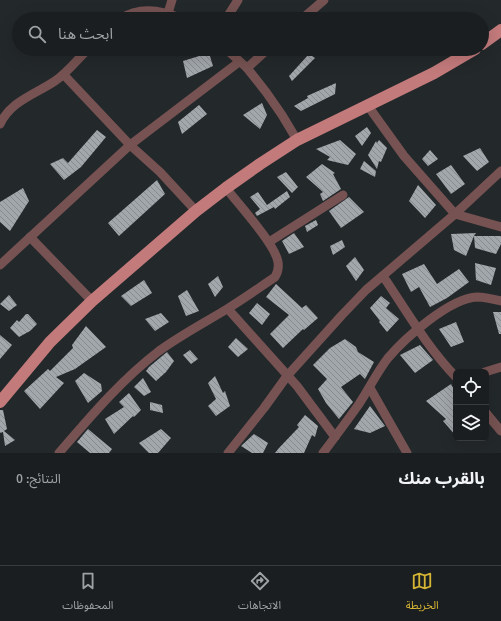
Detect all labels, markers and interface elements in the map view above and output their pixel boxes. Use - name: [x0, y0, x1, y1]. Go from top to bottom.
- search box: [12, 12, 489, 56]
- icon: search: [26, 23, 48, 45]
- text: ابحث هنا: [58, 25, 113, 43]
- map controls: [453, 369, 489, 441]
- button: locate: [453, 369, 489, 405]
- button: layers: [453, 405, 489, 441]
- text: بالقرب منك: [398, 468, 485, 489]
- text: النتائج: 0: [16, 471, 61, 487]
- tab: المحفوظات: [62, 570, 113, 617]
- tab: الاتجاهات: [238, 570, 281, 617]
- tab: الخريطة: [406, 570, 439, 617]

